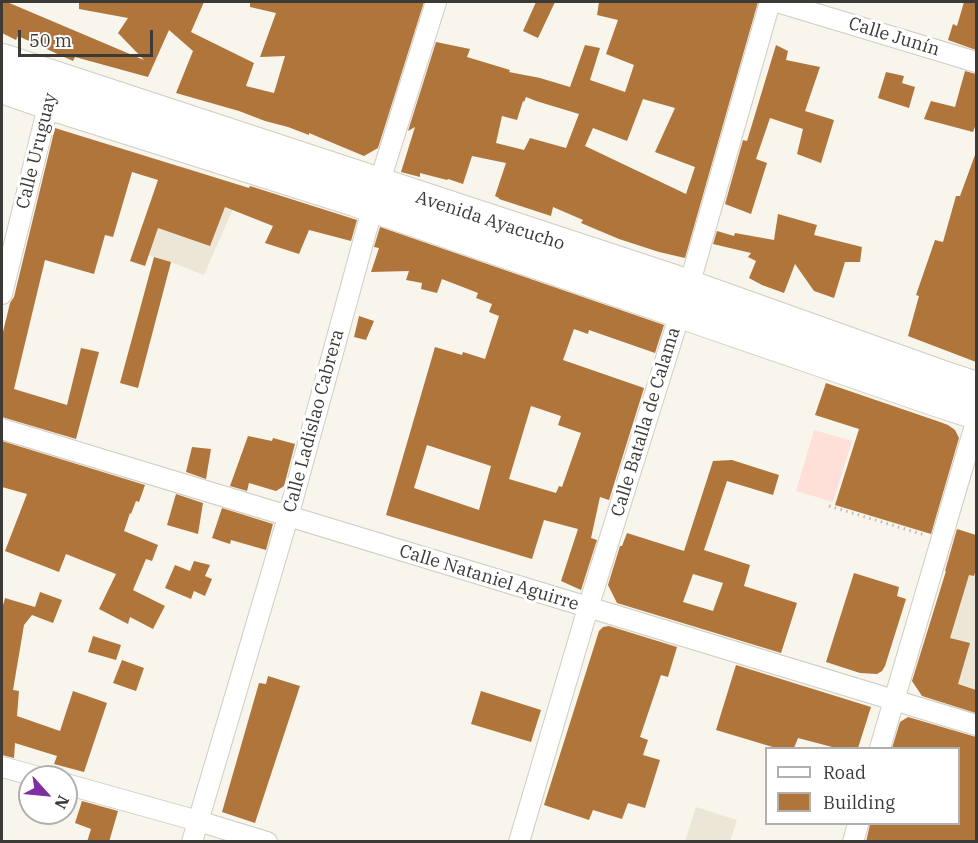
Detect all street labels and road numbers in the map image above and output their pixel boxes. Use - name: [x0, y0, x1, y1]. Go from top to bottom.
- street label: Calle Junín: [846, 13, 942, 61]
- street label: Calle Uruguay: [12, 91, 62, 211]
- street label: Avenida Ayacucho: [413, 187, 567, 255]
- street label: Calle Batalla de Calama: [607, 325, 685, 519]
- street label: Calle Ladislao Cabrera: [279, 327, 349, 515]
- street label: Calle Nataniel Aguirre: [397, 540, 581, 616]

